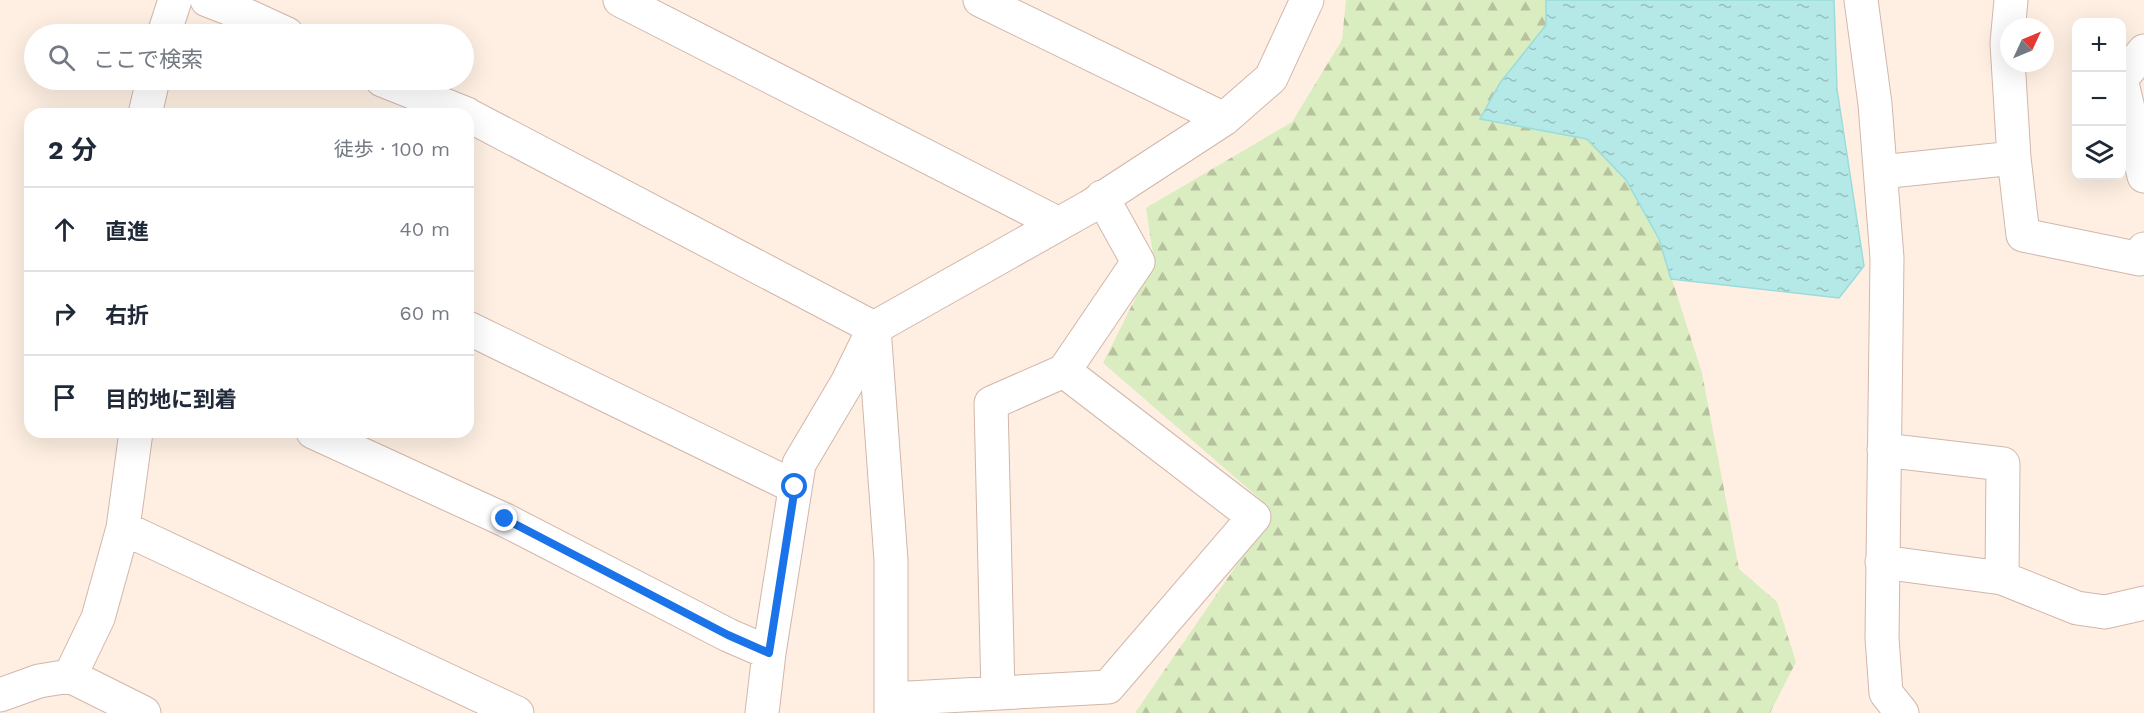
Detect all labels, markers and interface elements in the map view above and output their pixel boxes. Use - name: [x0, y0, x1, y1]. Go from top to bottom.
- north arrow: [2000, 18, 2054, 72]
- map controls: [2072, 18, 2126, 180]
- button: +: [2072, 18, 2126, 72]
- search box: [24, 24, 474, 90]
- icon: search: [45, 41, 78, 74]
- text: ここで検索: [93, 47, 203, 72]
- button: −: [2072, 72, 2126, 126]
- button: layers: [2072, 126, 2126, 180]
- text: 2 分: [48, 135, 97, 165]
- text: 徒歩 · 100 m: [334, 137, 450, 161]
- icon: ahead: [48, 213, 81, 246]
- text: 40 m: [399, 217, 450, 241]
- text: 直進: [105, 219, 149, 244]
- icon: right: [48, 297, 81, 330]
- text: 60 m: [400, 301, 450, 325]
- text: 右折: [105, 303, 149, 328]
- icon: arrive: [48, 381, 81, 414]
- text: 目的地に到着: [105, 387, 237, 412]
- route start: [781, 473, 807, 499]
- route end: [491, 505, 517, 531]

